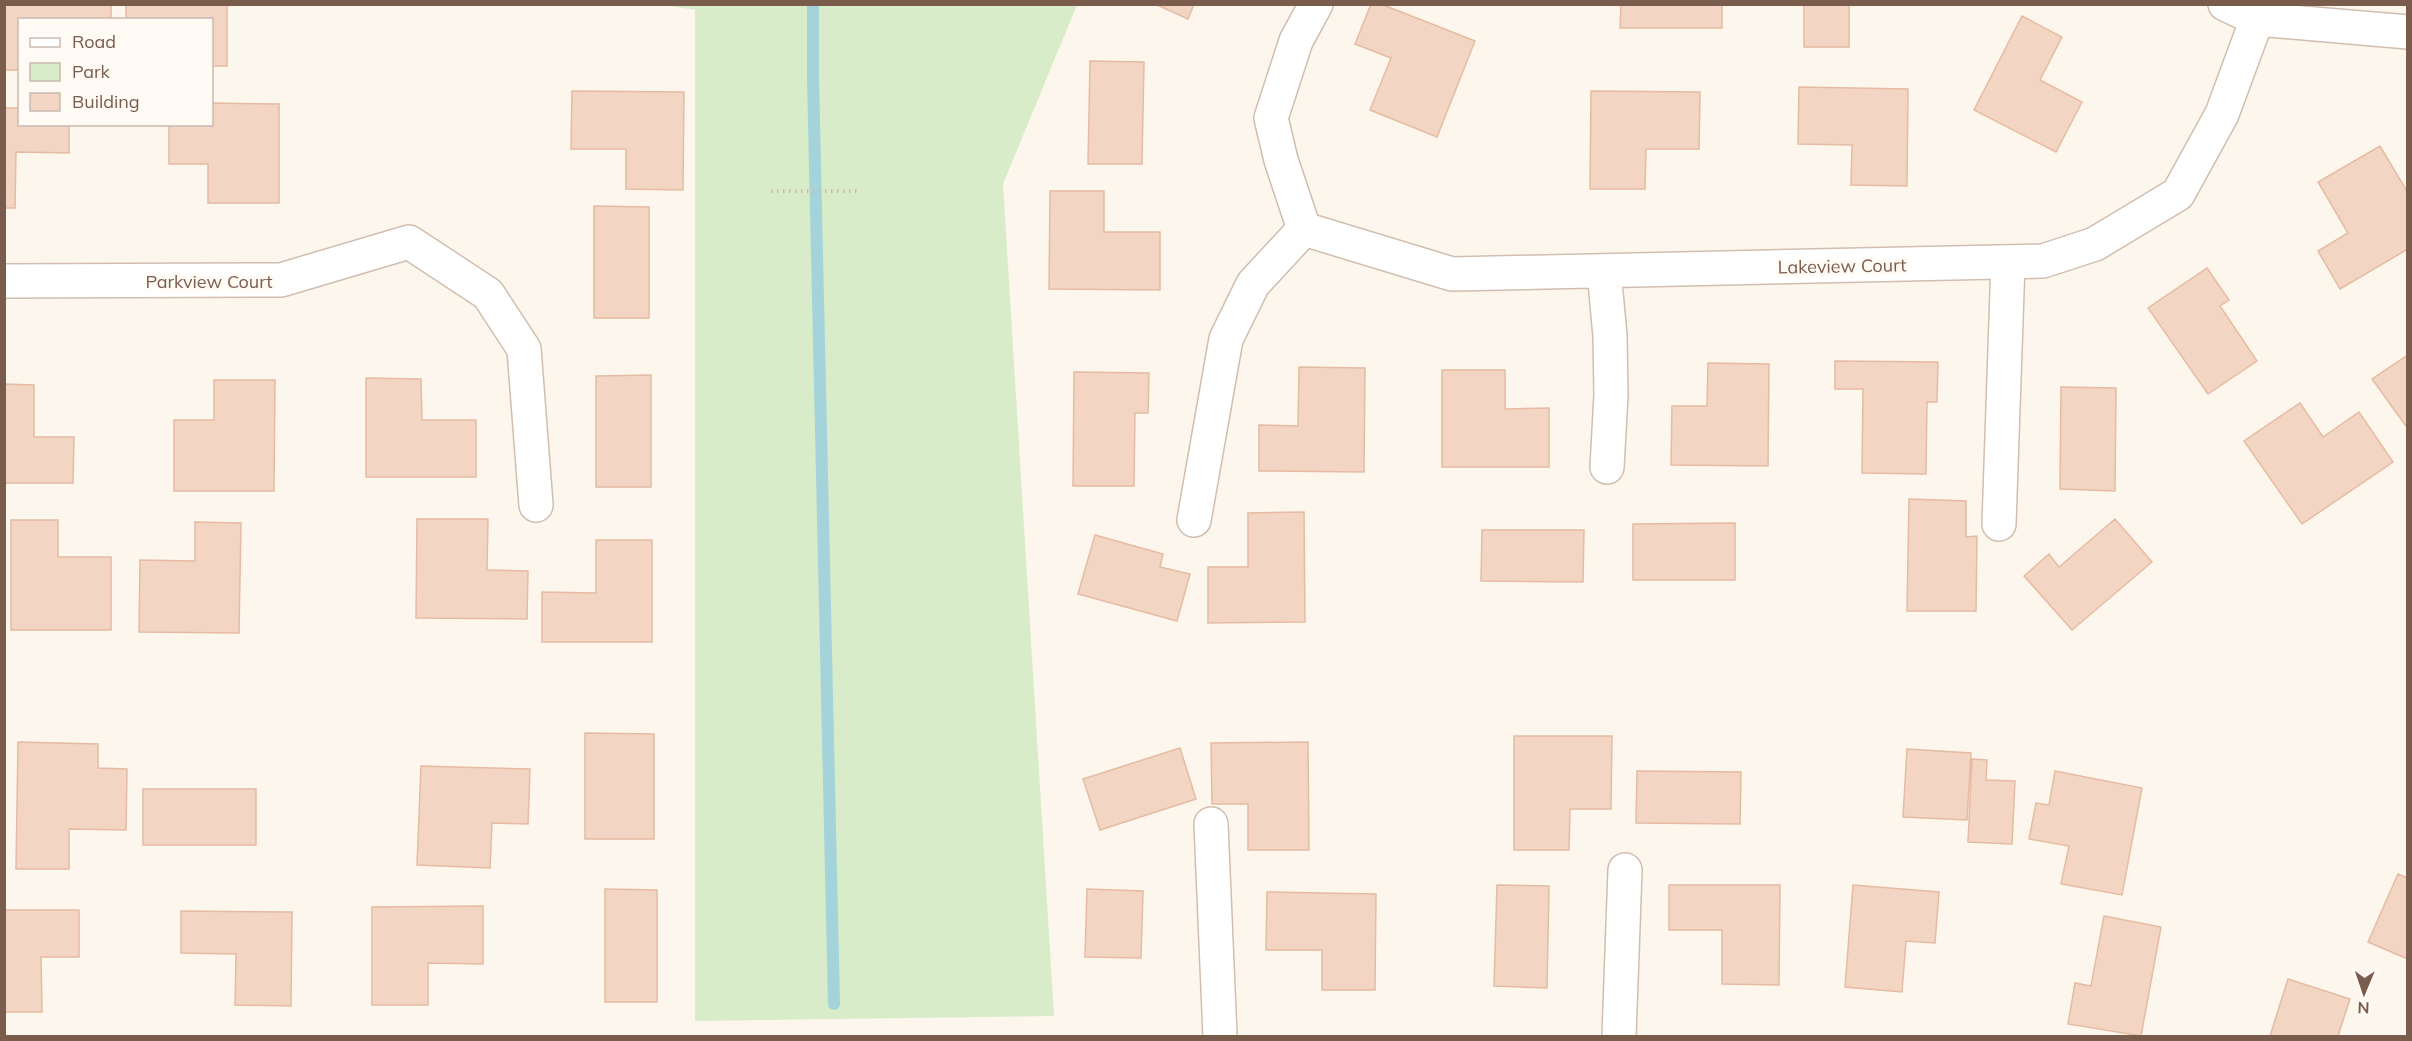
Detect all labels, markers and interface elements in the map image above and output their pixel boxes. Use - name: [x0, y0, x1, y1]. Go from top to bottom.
- legend: [18, 18, 213, 126]
- text: Road: [72, 30, 116, 53]
- text: Park: [72, 60, 111, 83]
- text: Building: [72, 90, 140, 113]
- street label: Lakeview Court: [1777, 253, 1907, 279]
- street label: Parkview Court: [145, 270, 273, 293]
- north arrow: [2334, 963, 2394, 1023]
- text: N: [2357, 998, 2370, 1018]

